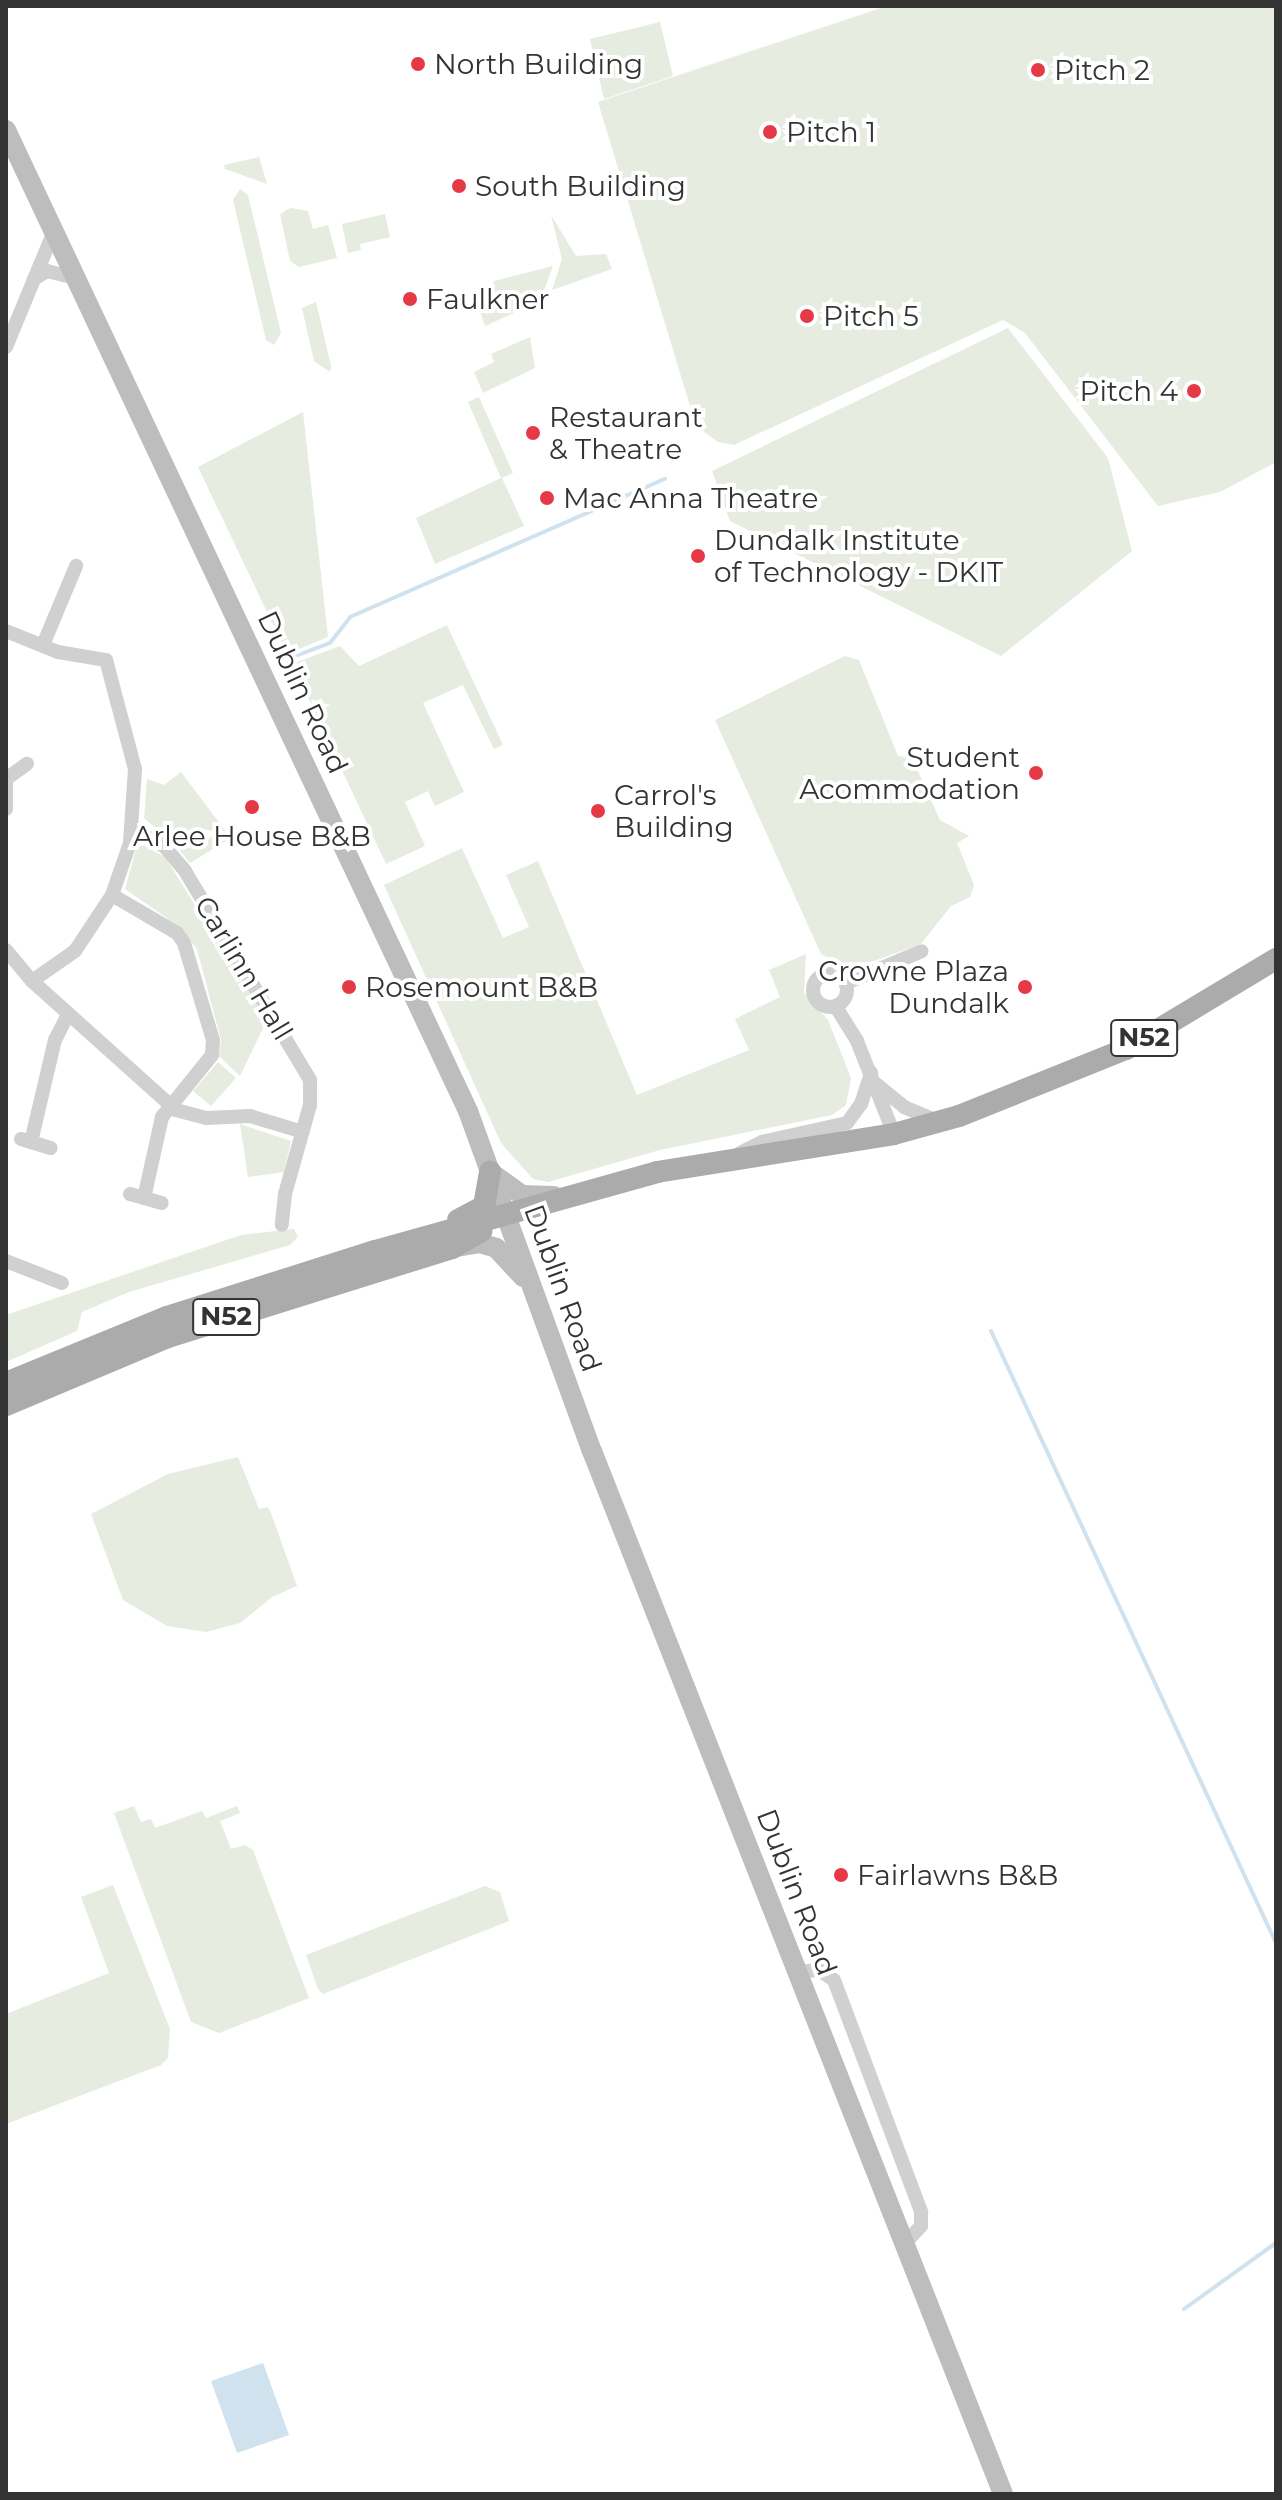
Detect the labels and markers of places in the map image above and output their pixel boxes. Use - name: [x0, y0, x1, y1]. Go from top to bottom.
- place label: North Building: [434, 47, 643, 81]
- place label: Pitch 2: [1054, 53, 1150, 87]
- marker: North Building: [409, 55, 427, 73]
- marker: Pitch 2: [1029, 61, 1047, 79]
- place label: Pitch 1: [786, 115, 876, 149]
- marker: Pitch 1: [761, 123, 779, 141]
- place label: South Building: [475, 169, 686, 203]
- marker: South Building: [450, 177, 468, 195]
- place label: Faulkner: [426, 282, 550, 316]
- marker: Faulkner: [401, 290, 419, 308]
- place label: Pitch 5: [823, 299, 919, 333]
- marker: Pitch 5: [798, 307, 816, 325]
- place label: Pitch 4: [1079, 374, 1178, 408]
- marker: Pitch 4: [1185, 382, 1203, 400]
- place label: Restaurant & Theatre: [549, 400, 703, 466]
- marker: Restaurant & Theatre: [524, 424, 542, 442]
- place label: Mac Anna Theatre: [563, 481, 818, 515]
- marker: Mac Anna Theatre: [538, 489, 556, 507]
- place label: Dundalk Institute of Technology - DKIT: [714, 523, 1003, 589]
- marker: Dundalk Institute of Technology - DKIT: [689, 547, 707, 565]
- place label: Student Acommodation: [799, 740, 1020, 806]
- marker: Student Acommodation: [1027, 764, 1045, 782]
- place label: Carrol's Building: [614, 778, 734, 844]
- marker: Arlee House B&B: [243, 798, 261, 816]
- marker: Carrol's Building: [589, 802, 607, 820]
- place label: Arlee House B&B: [133, 819, 371, 853]
- place label: Crowne Plaza Dundalk: [818, 954, 1009, 1020]
- place label: Rosemount B&B: [365, 970, 598, 1004]
- marker: Rosemount B&B: [340, 978, 358, 996]
- marker: Crowne Plaza Dundalk: [1016, 978, 1034, 996]
- place label: Fairlawns B&B: [857, 1858, 1058, 1892]
- marker: Fairlawns B&B: [832, 1866, 850, 1884]

